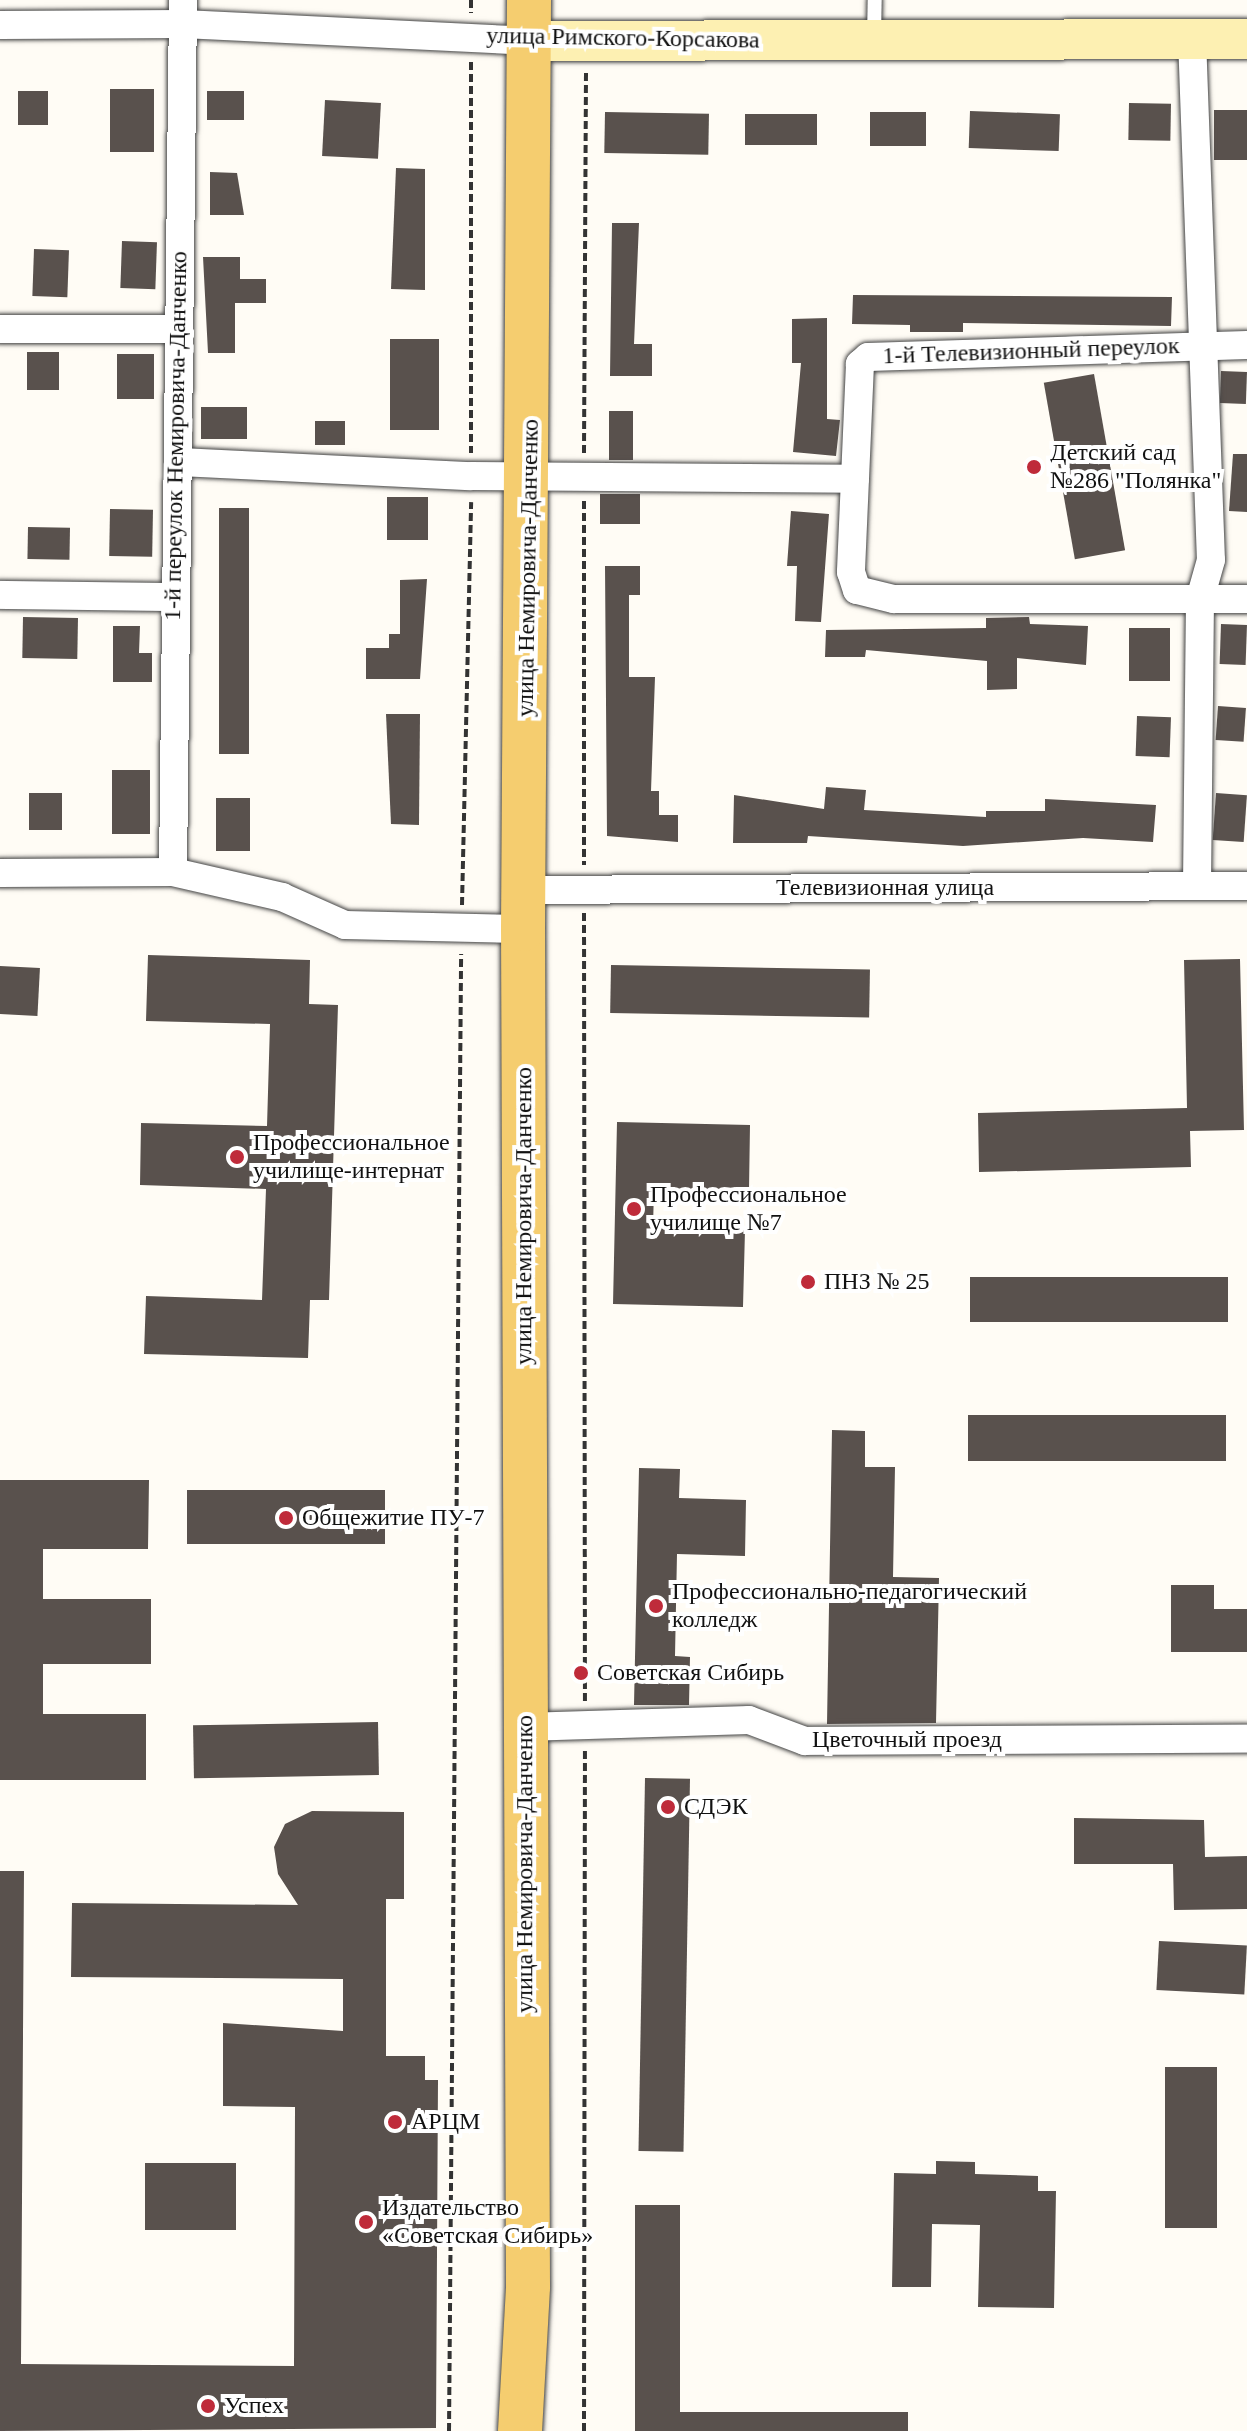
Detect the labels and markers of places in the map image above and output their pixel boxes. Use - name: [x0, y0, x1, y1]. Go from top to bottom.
- place label: Детский сад №286 "Полянка": [1050, 439, 1221, 495]
- marker: Детский сад №286 "Полянка": [1025, 458, 1043, 476]
- place label: Профессиональное училище-интернат: [253, 1129, 450, 1185]
- marker: Профессиональное училище-интернат: [228, 1148, 246, 1166]
- place label: Профессиональное училище №7: [650, 1181, 847, 1237]
- marker: Профессиональное училище №7: [625, 1200, 643, 1218]
- place label: ПНЗ № 25: [824, 1268, 930, 1296]
- marker: ПНЗ № 25: [799, 1273, 817, 1291]
- place label: Общежитие ПУ-7: [302, 1504, 484, 1532]
- marker: Общежитие ПУ-7: [277, 1509, 295, 1527]
- place label: Профессионально-педагогический колледж: [672, 1578, 1027, 1634]
- marker: Профессионально-педагогический колледж: [647, 1597, 665, 1615]
- place label: Советская Сибирь: [597, 1659, 784, 1687]
- marker: Советская Сибирь: [572, 1664, 590, 1682]
- place label: СДЭК: [684, 1793, 748, 1821]
- marker: СДЭК: [659, 1798, 677, 1816]
- place label: АРЦМ: [411, 2108, 480, 2136]
- marker: АРЦМ: [386, 2113, 404, 2131]
- place label: Издательство «Советская Сибирь»: [382, 2194, 593, 2250]
- marker: Издательство «Советская Сибирь»: [357, 2213, 375, 2231]
- place label: Успех: [224, 2392, 284, 2420]
- marker: Успех: [199, 2397, 217, 2415]

